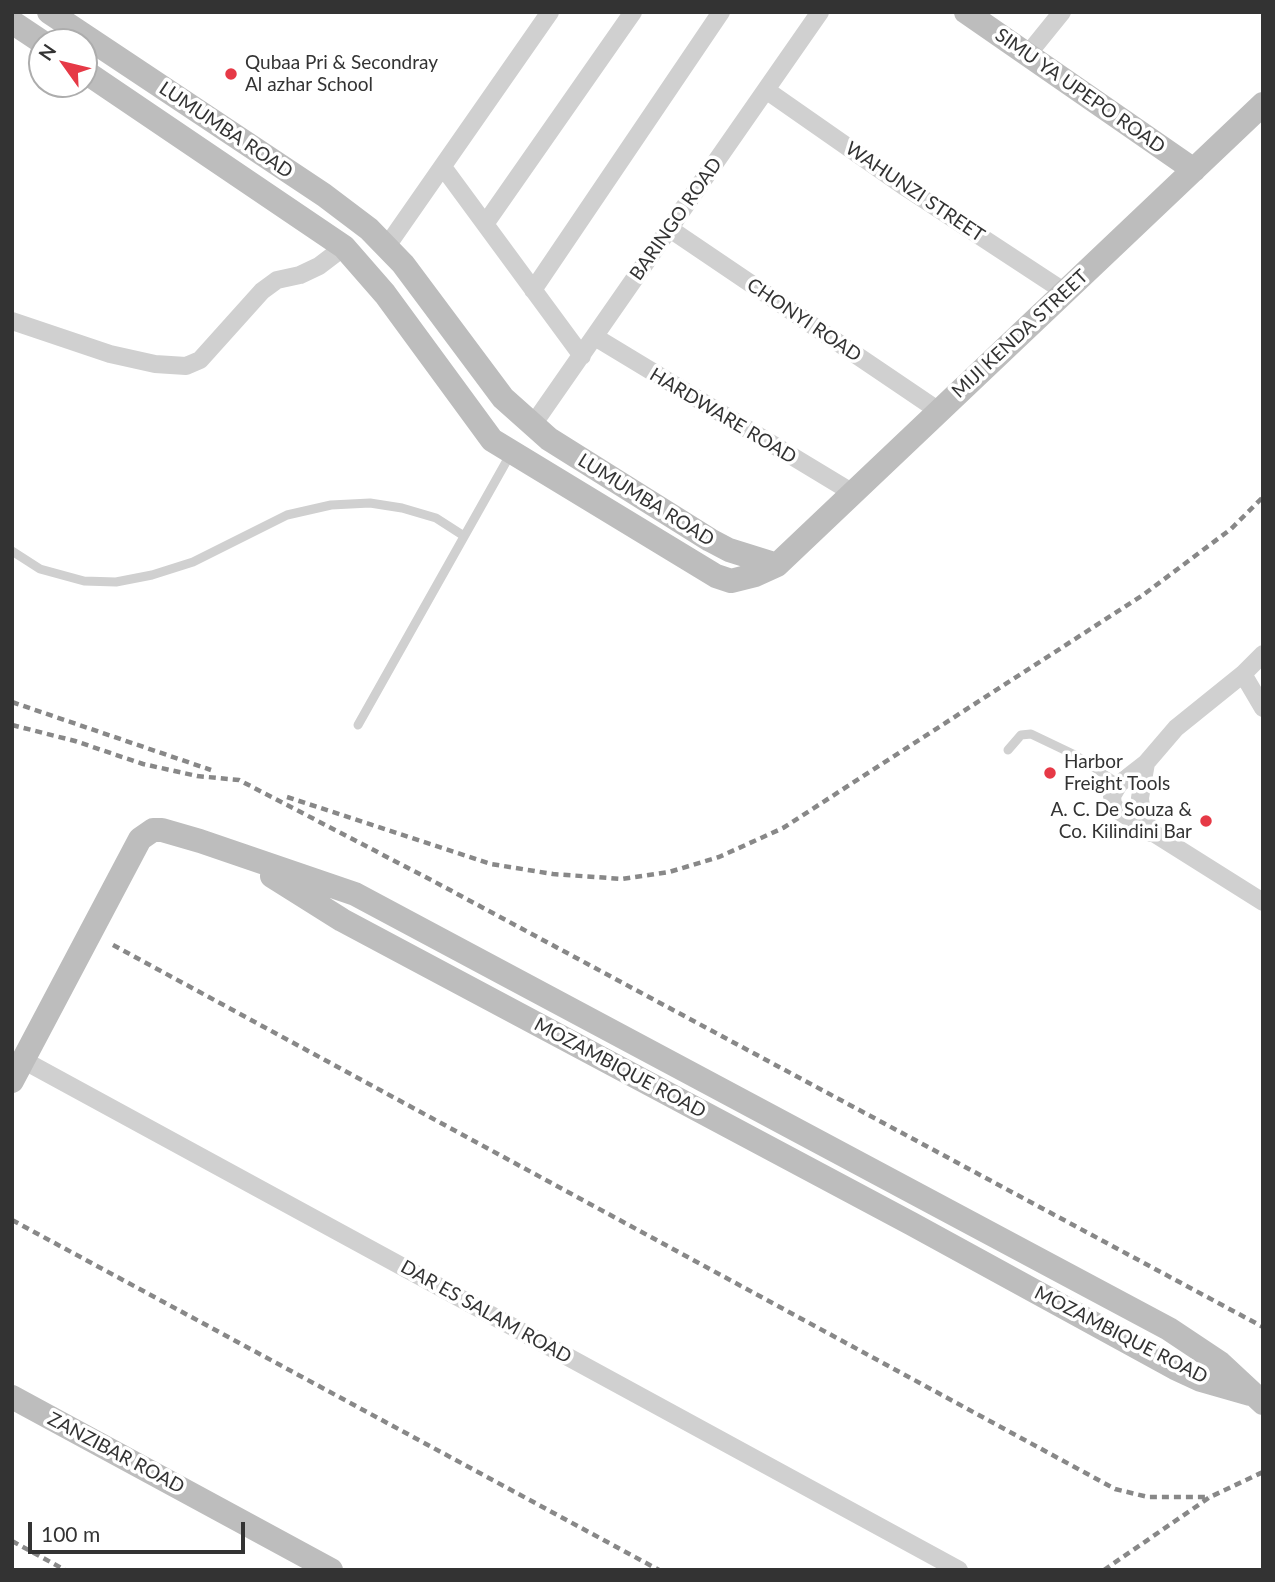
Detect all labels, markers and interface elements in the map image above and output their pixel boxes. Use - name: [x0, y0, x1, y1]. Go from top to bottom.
- street label: SIMU YA UPEPO ROAD: [991, 24, 1169, 158]
- north arrow: [28, 28, 98, 98]
- text: N: [33, 40, 60, 65]
- place label: Qubaa Pri & Secondray Al azhar School: [245, 52, 438, 96]
- marker: Qubaa Pri & Secondray Al azhar School: [223, 66, 239, 82]
- street label: LUMUMBA ROAD: [155, 77, 297, 183]
- street label: WAHUNZI STREET: [841, 137, 989, 247]
- street label: BARINGO ROAD: [625, 153, 727, 285]
- street label: MIJI KENDA STREET: [947, 265, 1093, 403]
- street label: CHONYI ROAD: [743, 273, 865, 367]
- street label: HARDWARE ROAD: [646, 363, 800, 469]
- street label: LUMUMBA ROAD: [574, 449, 718, 551]
- place label: Harbor Freight Tools: [1064, 751, 1170, 795]
- marker: Harbor Freight Tools: [1042, 765, 1058, 781]
- place label: A. C. De Souza & Co. Kilindini Bar: [1050, 799, 1192, 843]
- marker: A. C. De Souza & Co. Kilindini Bar: [1198, 813, 1214, 829]
- street label: MOZAMBIQUE ROAD: [530, 1013, 710, 1123]
- street label: DAR ES SALAM ROAD: [397, 1256, 575, 1368]
- street label: MOZAMBIQUE ROAD: [1031, 1281, 1211, 1389]
- street label: ZANZIBAR ROAD: [44, 1407, 188, 1499]
- scale bar: [32, 1508, 248, 1552]
- text: 100 m: [41, 1521, 100, 1546]

